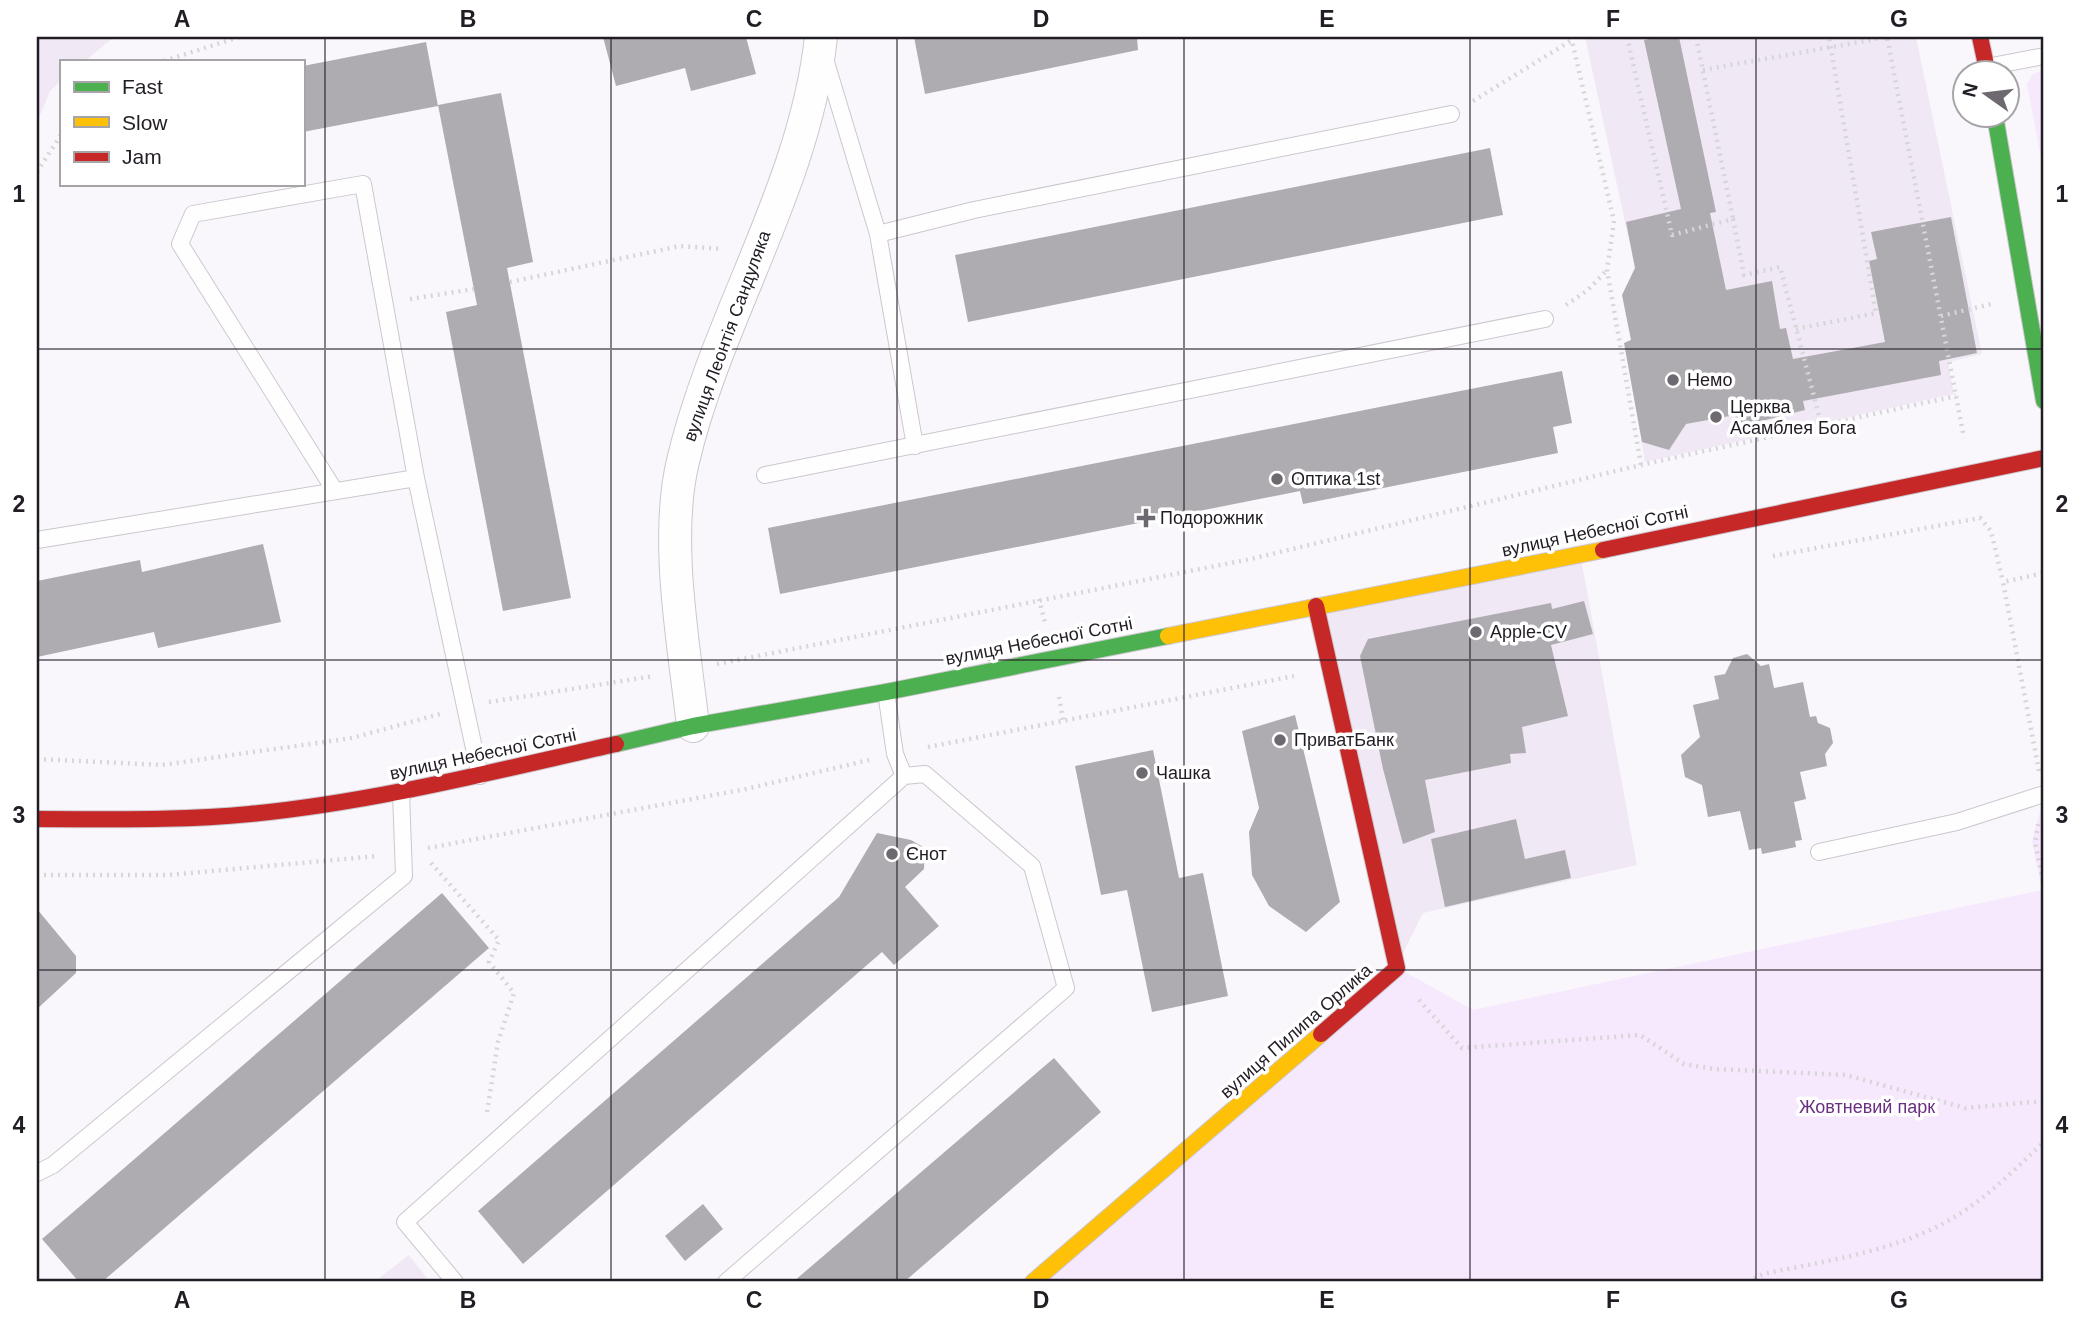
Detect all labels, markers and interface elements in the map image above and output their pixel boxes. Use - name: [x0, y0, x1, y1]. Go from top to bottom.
- text: A: [174, 6, 190, 32]
- text: B: [460, 6, 476, 32]
- text: C: [746, 6, 762, 32]
- text: D: [1033, 6, 1049, 32]
- text: E: [1319, 6, 1335, 32]
- text: F: [1606, 6, 1620, 32]
- text: G: [1890, 6, 1908, 32]
- legend: [60, 60, 304, 186]
- north arrow: [1952, 60, 2022, 130]
- text: Fast: [122, 75, 163, 98]
- text: N: [1958, 81, 1982, 99]
- text: Slow: [122, 111, 168, 134]
- text: Jam: [122, 145, 162, 168]
- text: 1: [13, 181, 26, 207]
- text: 1: [2056, 181, 2069, 207]
- street label: вулиця Леонтія Сандуляка: [679, 227, 775, 444]
- place label: Немо: [1687, 370, 1732, 390]
- marker: Немо: [1665, 372, 1681, 388]
- place label: Церква Асамблея Бога: [1730, 397, 1857, 438]
- marker: Церква Асамблея Бога: [1708, 409, 1724, 425]
- place label: Оптика 1st: [1291, 469, 1380, 489]
- marker: Оптика 1st: [1269, 471, 1285, 487]
- text: 2: [13, 491, 25, 517]
- text: 2: [2056, 491, 2068, 517]
- street label: вулиця Небесної Сотні: [1500, 501, 1690, 561]
- place label: Подорожник: [1160, 508, 1263, 528]
- marker: Подорожник: [1138, 510, 1154, 526]
- street label: вулиця Небесної Сотні: [944, 613, 1134, 669]
- place label: Apple-CV: [1490, 622, 1567, 642]
- marker: Apple-CV: [1468, 624, 1484, 640]
- street label: вулиця Небесної Сотні: [388, 724, 578, 784]
- place label: ПриватБанк: [1294, 730, 1394, 750]
- marker: ПриватБанк: [1272, 732, 1288, 748]
- place label: Чашка: [1156, 763, 1212, 783]
- marker: Чашка: [1134, 765, 1150, 781]
- text: 3: [13, 802, 25, 828]
- text: 3: [2056, 802, 2068, 828]
- place label: Єнот: [906, 844, 947, 864]
- marker: Єнот: [884, 846, 900, 862]
- street label: вулиця Пилипа Орлика: [1216, 959, 1376, 1102]
- park label: Жовтневий парк: [1799, 1097, 1935, 1117]
- text: 4: [13, 1112, 26, 1138]
- text: 4: [2056, 1112, 2069, 1138]
- text: A: [174, 1287, 190, 1313]
- text: B: [460, 1287, 476, 1313]
- text: C: [746, 1287, 762, 1313]
- text: D: [1033, 1287, 1049, 1313]
- text: E: [1319, 1287, 1335, 1313]
- text: F: [1606, 1287, 1620, 1313]
- text: G: [1890, 1287, 1908, 1313]

